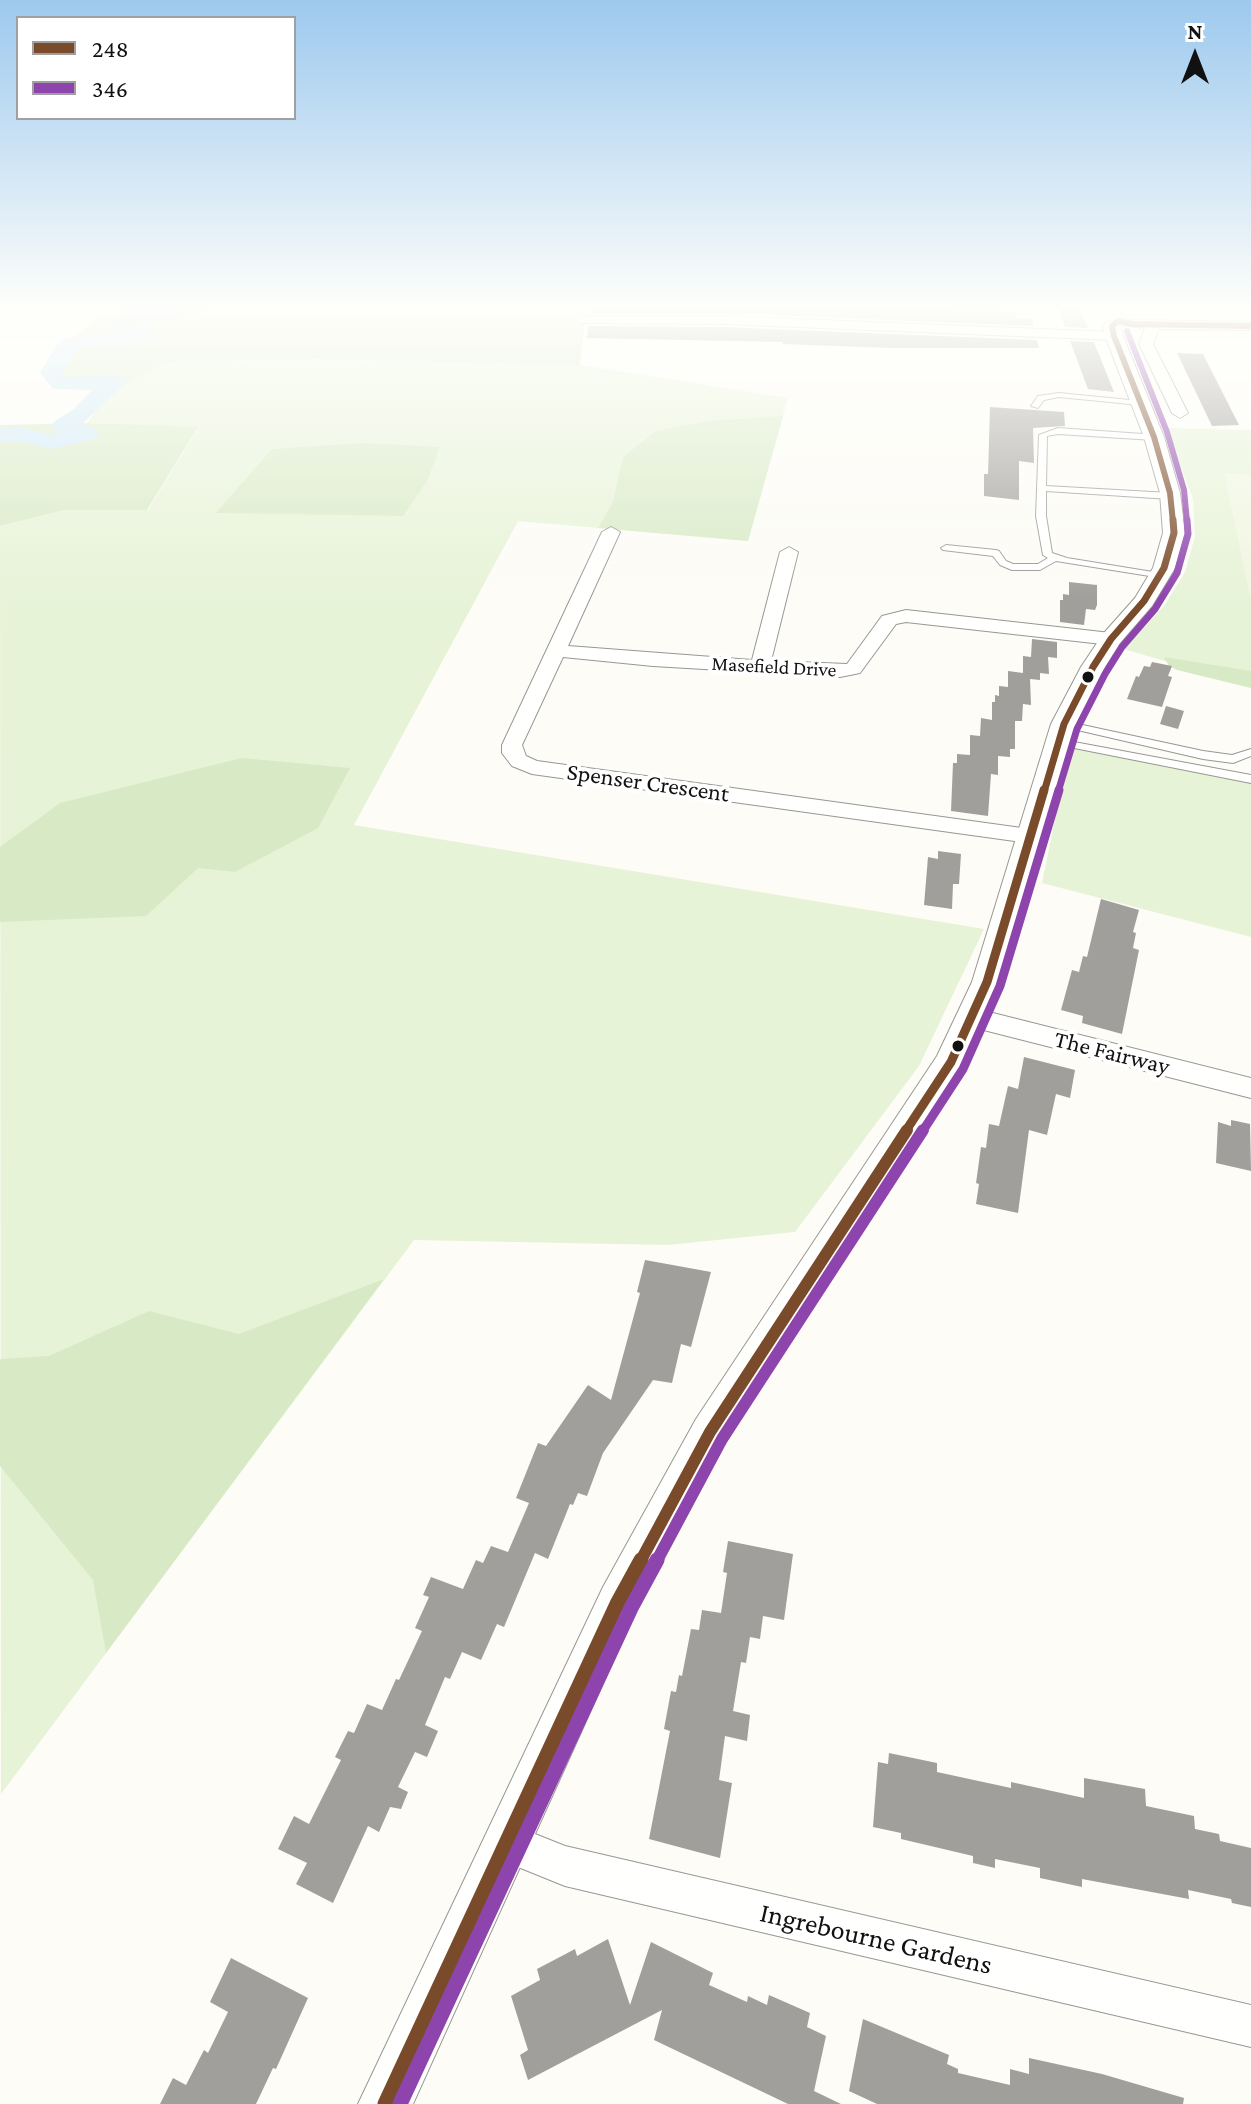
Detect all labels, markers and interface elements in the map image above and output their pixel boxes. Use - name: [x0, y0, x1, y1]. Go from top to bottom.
- legend: [16, 16, 296, 120]
- north arrow: [1155, 16, 1235, 96]
- text: N: [1188, 19, 1203, 44]
- text: 248: [92, 35, 129, 62]
- text: 346: [92, 75, 128, 102]
- street label: Masefield Drive: [711, 652, 837, 682]
- unlabelled marker: [1080, 669, 1096, 685]
- street label: Spenser Crescent: [565, 757, 731, 809]
- street label: The Fairway: [1051, 1025, 1173, 1081]
- unlabelled marker: [950, 1038, 966, 1054]
- street label: Ingrebourne Gardens: [757, 1896, 995, 1982]

